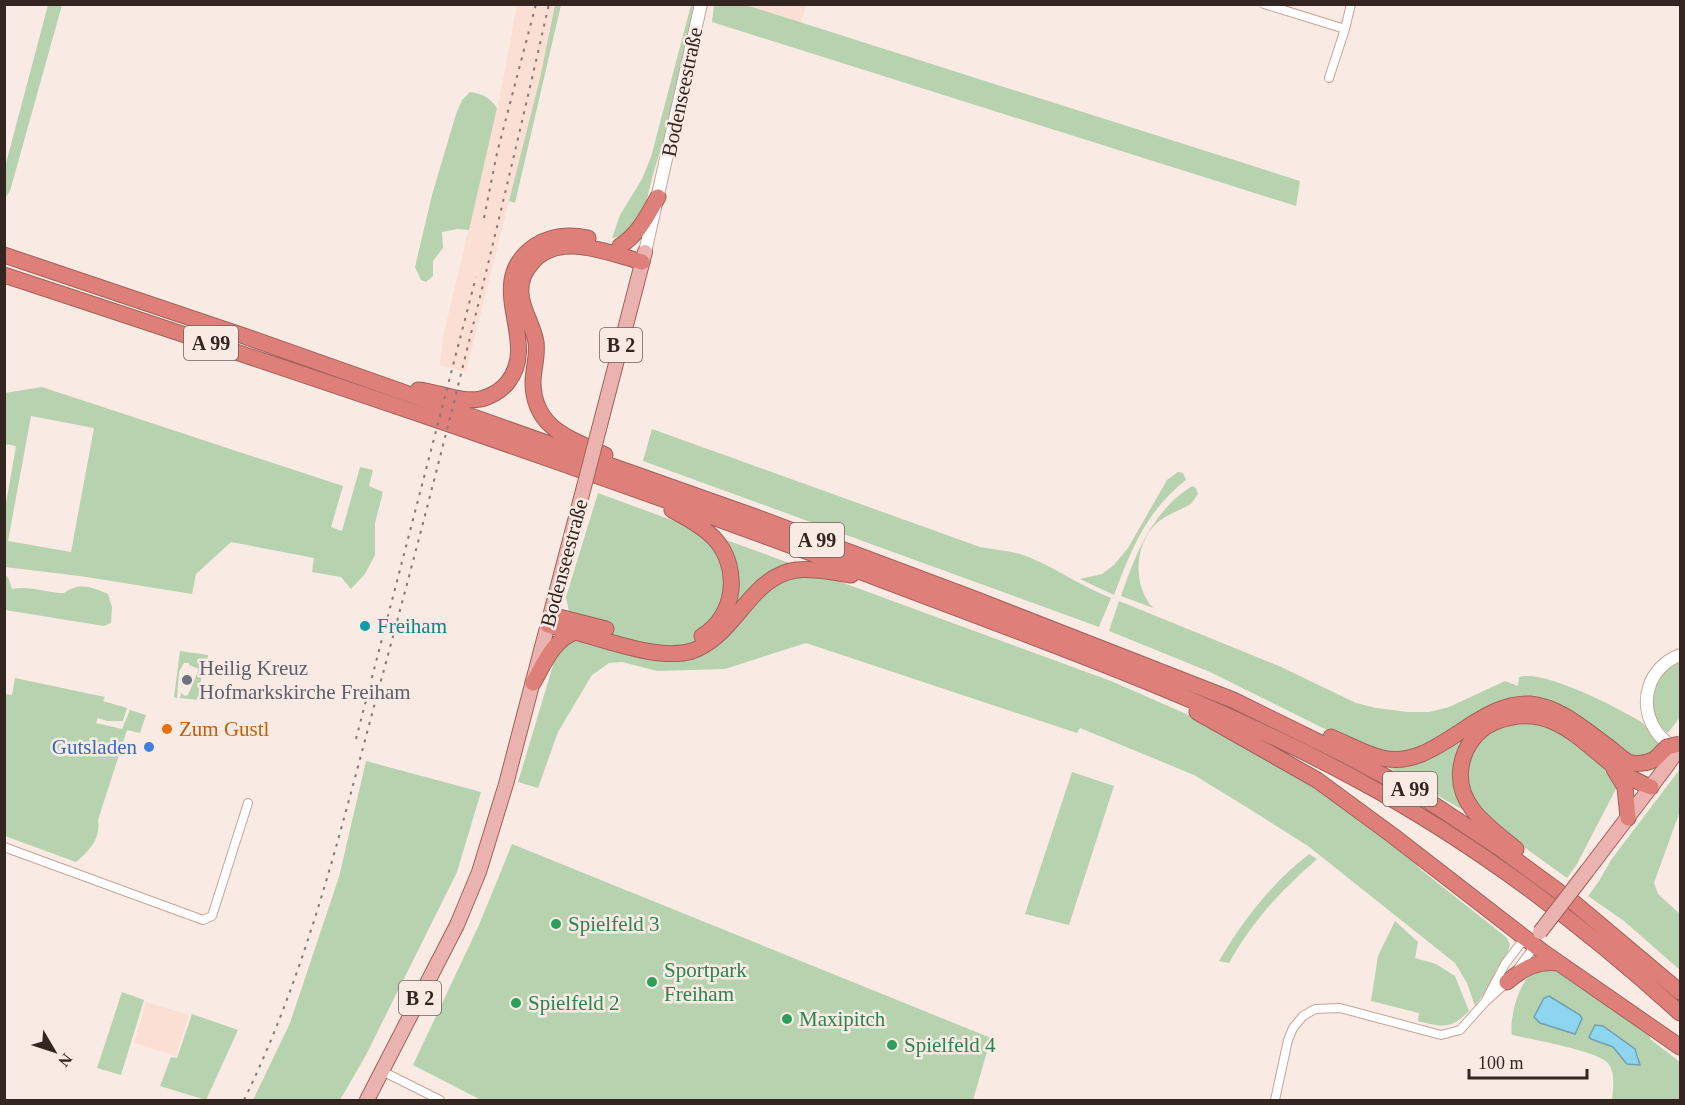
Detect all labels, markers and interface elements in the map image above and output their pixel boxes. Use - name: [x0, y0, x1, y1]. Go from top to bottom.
- street label: Bodenseestraße: [657, 25, 707, 159]
- road number: A 99: [184, 326, 238, 360]
- road number: B 2: [600, 328, 642, 362]
- street label: Bodenseestraße: [535, 496, 593, 630]
- road number: A 99: [790, 523, 844, 557]
- place label: Freiham: [377, 614, 447, 638]
- marker: Freiham: [358, 619, 372, 633]
- place label: Heilig Kreuz Hofmarkskirche Freiham: [199, 656, 411, 704]
- marker: Heilig Kreuz Hofmarkskirche Freiham: [180, 673, 194, 687]
- place label: Zum Gustl: [179, 717, 270, 741]
- marker: Zum Gustl: [160, 722, 174, 736]
- place label: Gutsladen: [52, 735, 137, 759]
- marker: Gutsladen: [142, 740, 156, 754]
- road number: A 99: [1383, 772, 1437, 806]
- place label: Spielfeld 3: [568, 912, 660, 936]
- marker: Spielfeld 3: [549, 917, 563, 931]
- place label: Sportpark Freiham: [664, 958, 747, 1006]
- marker: Sportpark Freiham: [645, 975, 659, 989]
- road number: B 2: [399, 981, 441, 1015]
- place label: Spielfeld 2: [528, 991, 620, 1015]
- marker: Spielfeld 2: [509, 996, 523, 1010]
- place label: Maxipitch: [799, 1007, 886, 1031]
- marker: Maxipitch: [780, 1012, 794, 1026]
- north arrow: [24, 1021, 84, 1081]
- place label: Spielfeld 4: [904, 1033, 996, 1057]
- marker: Spielfeld 4: [885, 1038, 899, 1052]
- scale bar: [1469, 1042, 1588, 1080]
- text: N: [55, 1050, 76, 1070]
- text: 100 m: [1478, 1053, 1524, 1073]

